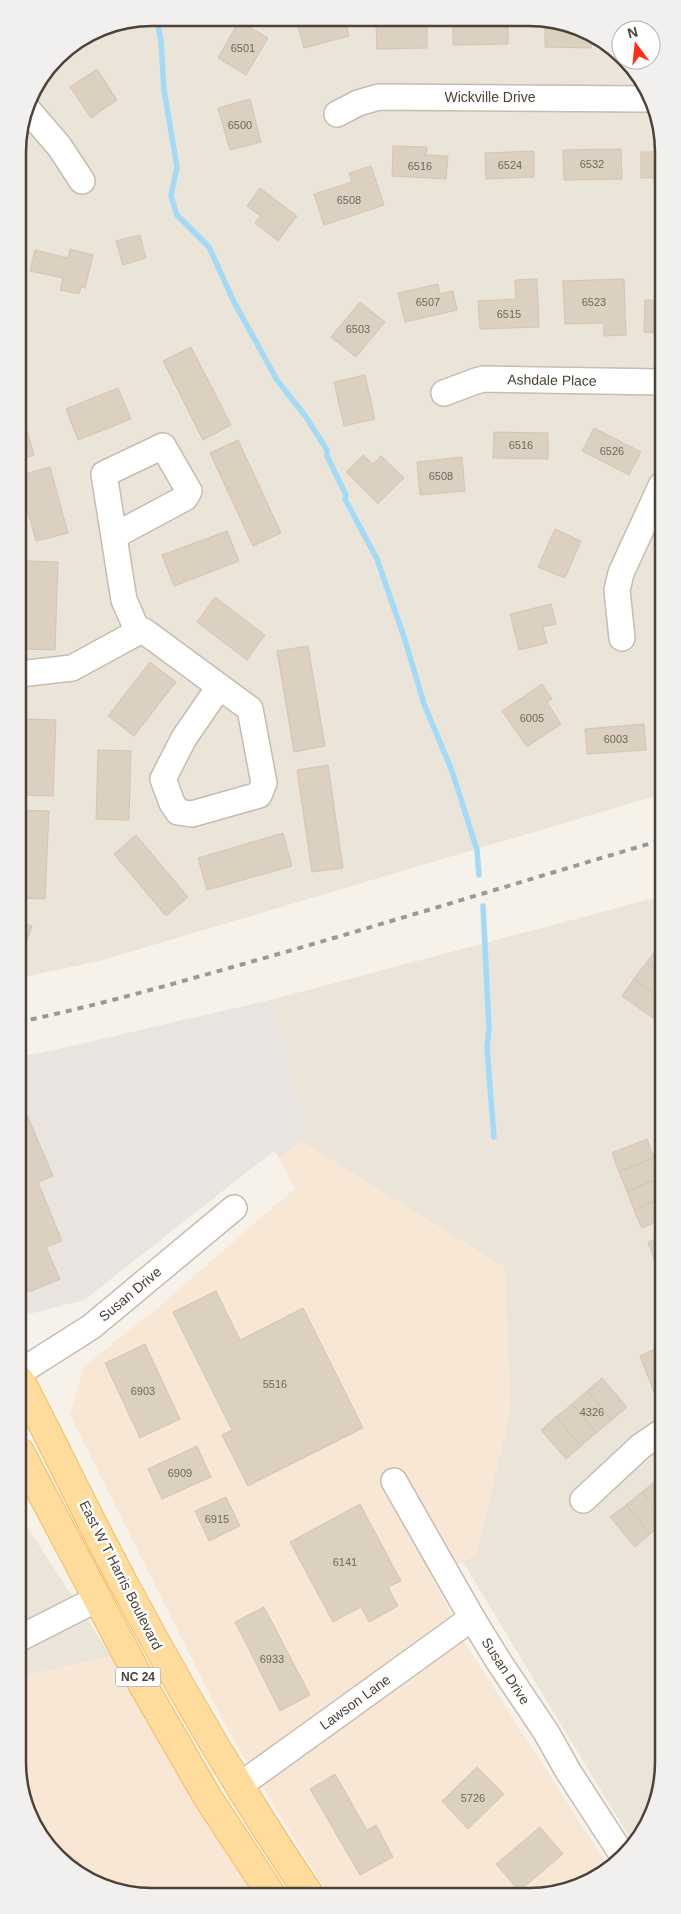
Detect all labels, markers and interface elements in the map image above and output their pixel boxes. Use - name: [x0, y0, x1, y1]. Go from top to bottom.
- north arrow: [611, 20, 661, 70]
- text: N: [626, 23, 640, 41]
- house number: 6501: [231, 42, 255, 54]
- street label: Wickville Drive: [445, 89, 536, 105]
- house number: 6500: [228, 119, 252, 131]
- house number: 6532: [580, 158, 604, 170]
- house number: 6524: [498, 159, 522, 171]
- house number: 6516: [408, 160, 432, 172]
- house number: 6508: [337, 194, 361, 206]
- house number: 6507: [416, 296, 440, 308]
- house number: 6523: [582, 296, 606, 308]
- house number: 6515: [497, 308, 521, 320]
- house number: 6503: [346, 323, 370, 335]
- street label: Ashdale Place: [507, 371, 597, 389]
- house number: 6516: [509, 439, 533, 451]
- house number: 6526: [600, 445, 624, 457]
- house number: 6508: [429, 470, 453, 482]
- house number: 6005: [520, 712, 544, 724]
- house number: 6003: [604, 733, 628, 745]
- street label: Susan Drive: [96, 1263, 165, 1325]
- house number: 5516: [263, 1378, 287, 1390]
- house number: 6903: [131, 1385, 155, 1397]
- house number: 4326: [580, 1406, 604, 1418]
- house number: 6909: [168, 1467, 192, 1479]
- street label: East W T Harris Boulevard: [76, 1498, 166, 1652]
- house number: 6915: [205, 1513, 229, 1525]
- house number: 6141: [333, 1556, 357, 1568]
- street label: Susan Drive: [479, 1635, 534, 1708]
- house number: 6933: [260, 1653, 284, 1665]
- road number: NC 24: [116, 1668, 160, 1686]
- street label: Lawson Lane: [317, 1671, 394, 1733]
- house number: 5726: [461, 1792, 485, 1804]

